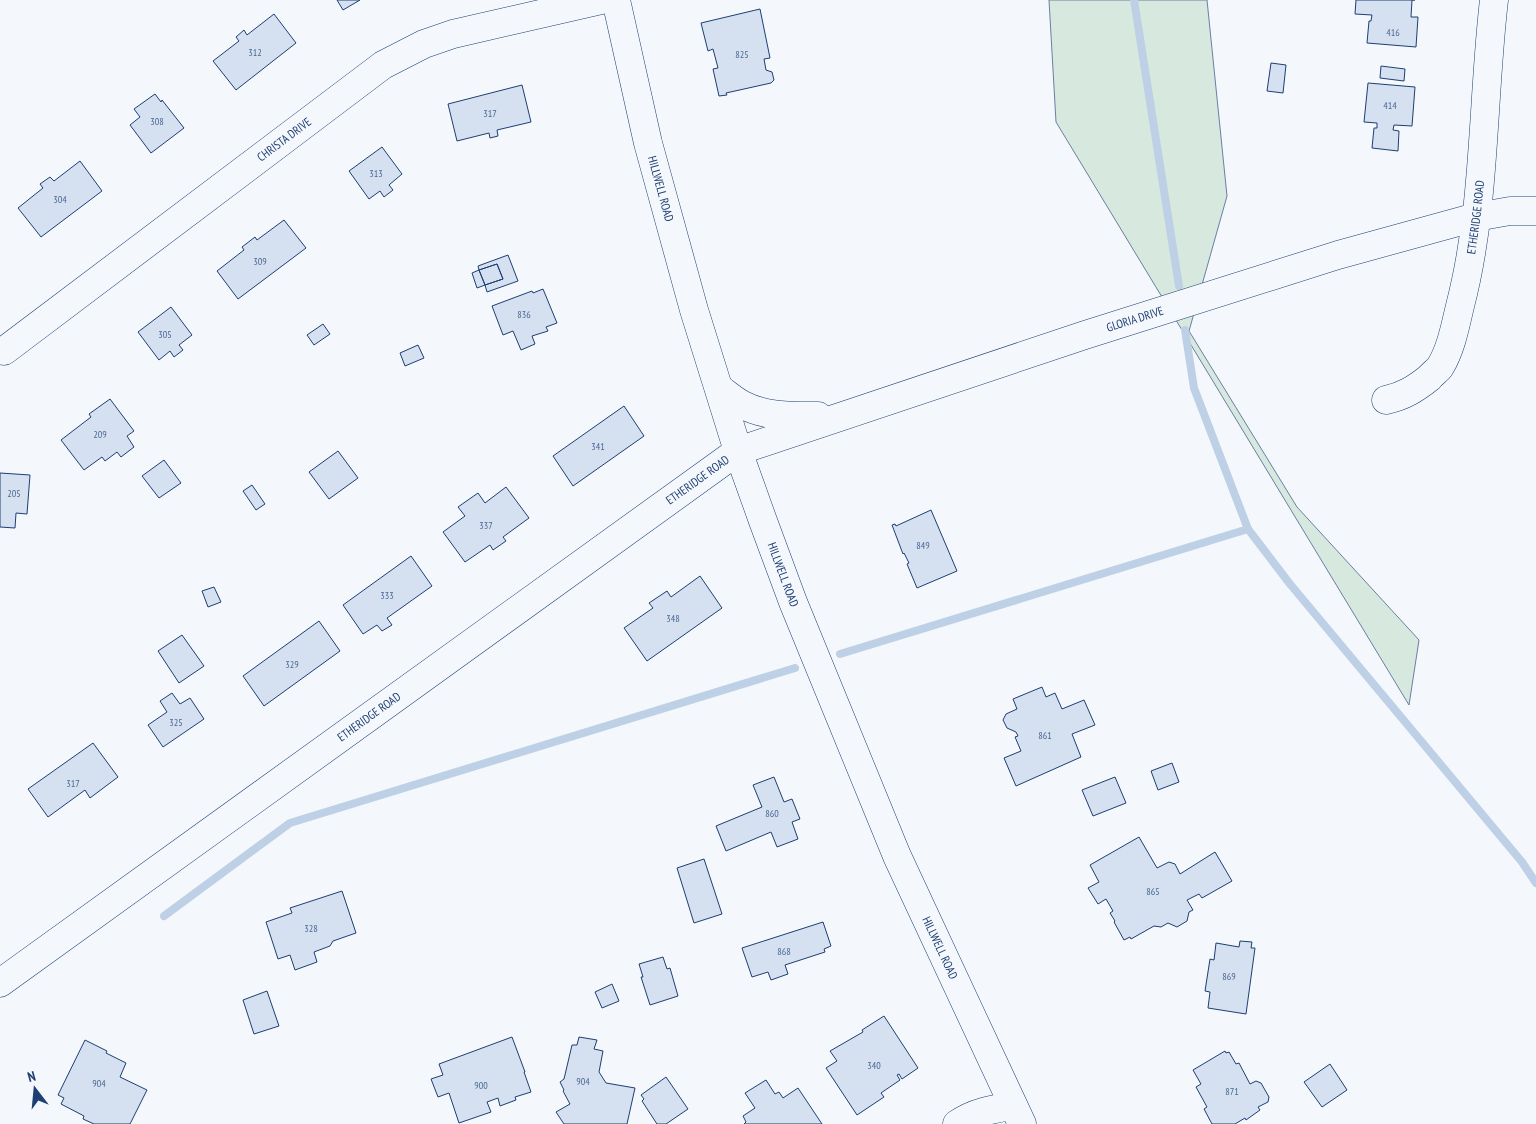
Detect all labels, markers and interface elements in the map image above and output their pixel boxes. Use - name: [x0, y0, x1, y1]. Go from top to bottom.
- house number: 416: [1386, 26, 1400, 39]
- house number: 312: [248, 46, 262, 59]
- house number: 825: [735, 48, 749, 61]
- house number: 414: [1383, 99, 1397, 112]
- house number: 317: [483, 107, 497, 120]
- street label: CHRISTA DRIVE: [254, 114, 314, 164]
- house number: 308: [150, 115, 164, 128]
- street label: HILLWELL ROAD: [645, 154, 677, 223]
- house number: 313: [369, 167, 383, 180]
- street label: ETHERIDGE ROAD: [1463, 180, 1487, 255]
- house number: 304: [53, 193, 67, 206]
- house number: 309: [253, 255, 267, 268]
- street label: GLORIA DRIVE: [1104, 303, 1165, 335]
- house number: 836: [517, 308, 531, 321]
- house number: 305: [158, 328, 172, 341]
- house number: 209: [93, 428, 107, 441]
- house number: 341: [591, 440, 605, 453]
- street label: ETHERIDGE ROAD: [663, 452, 732, 508]
- house number: 205: [7, 487, 21, 500]
- house number: 337: [479, 519, 493, 532]
- house number: 849: [916, 539, 930, 552]
- street label: HILLWELL ROAD: [765, 540, 802, 609]
- house number: 333: [380, 589, 394, 602]
- house number: 348: [666, 612, 680, 625]
- house number: 329: [285, 658, 299, 671]
- street label: ETHERIDGE ROAD: [334, 689, 403, 744]
- house number: 325: [169, 716, 183, 729]
- house number: 861: [1038, 729, 1052, 742]
- house number: 317: [66, 777, 80, 790]
- house number: 860: [765, 807, 779, 820]
- house number: 865: [1146, 885, 1160, 898]
- street label: HILLWELL ROAD: [919, 914, 961, 981]
- house number: 328: [304, 922, 318, 935]
- house number: 868: [777, 945, 791, 958]
- house number: 869: [1222, 970, 1236, 983]
- house number: 340: [867, 1059, 881, 1072]
- north arrow: [10, 1064, 60, 1114]
- text: N: [25, 1067, 38, 1086]
- house number: 904: [576, 1075, 590, 1088]
- house number: 904: [92, 1077, 106, 1090]
- house number: 900: [474, 1079, 488, 1092]
- house number: 871: [1225, 1085, 1239, 1098]

